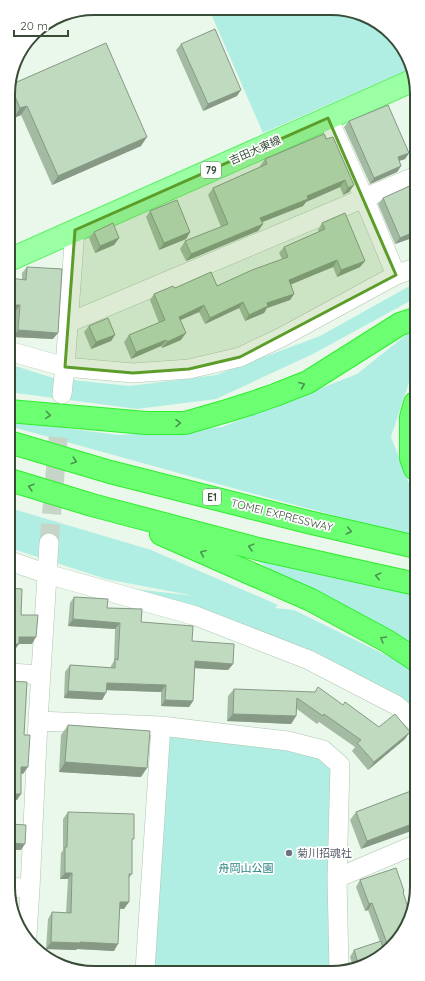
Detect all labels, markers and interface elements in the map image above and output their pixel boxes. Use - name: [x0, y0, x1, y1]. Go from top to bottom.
- scale bar: [14, 12, 68, 38]
- text: 20 m: [20, 18, 48, 33]
- street label: 吉田大東線: [227, 132, 283, 168]
- road number: 79: [201, 162, 221, 178]
- one-way arrow: [298, 381, 305, 389]
- one-way arrow: [45, 410, 51, 419]
- one-way arrow: [175, 419, 181, 427]
- one-way arrow: [70, 456, 77, 465]
- one-way arrow: [28, 483, 35, 492]
- road number: E1: [203, 489, 221, 505]
- street label: TOMEI EXPRESSWAY: [230, 496, 334, 534]
- one-way arrow: [345, 527, 352, 535]
- one-way arrow: [248, 543, 255, 552]
- one-way arrow: [200, 549, 207, 557]
- one-way arrow: [374, 572, 381, 580]
- one-way arrow: [380, 637, 387, 644]
- place label: 菊川招魂社: [297, 846, 352, 860]
- marker: 菊川招魂社: [284, 848, 294, 858]
- park label: 舟岡山公園: [219, 861, 274, 875]

